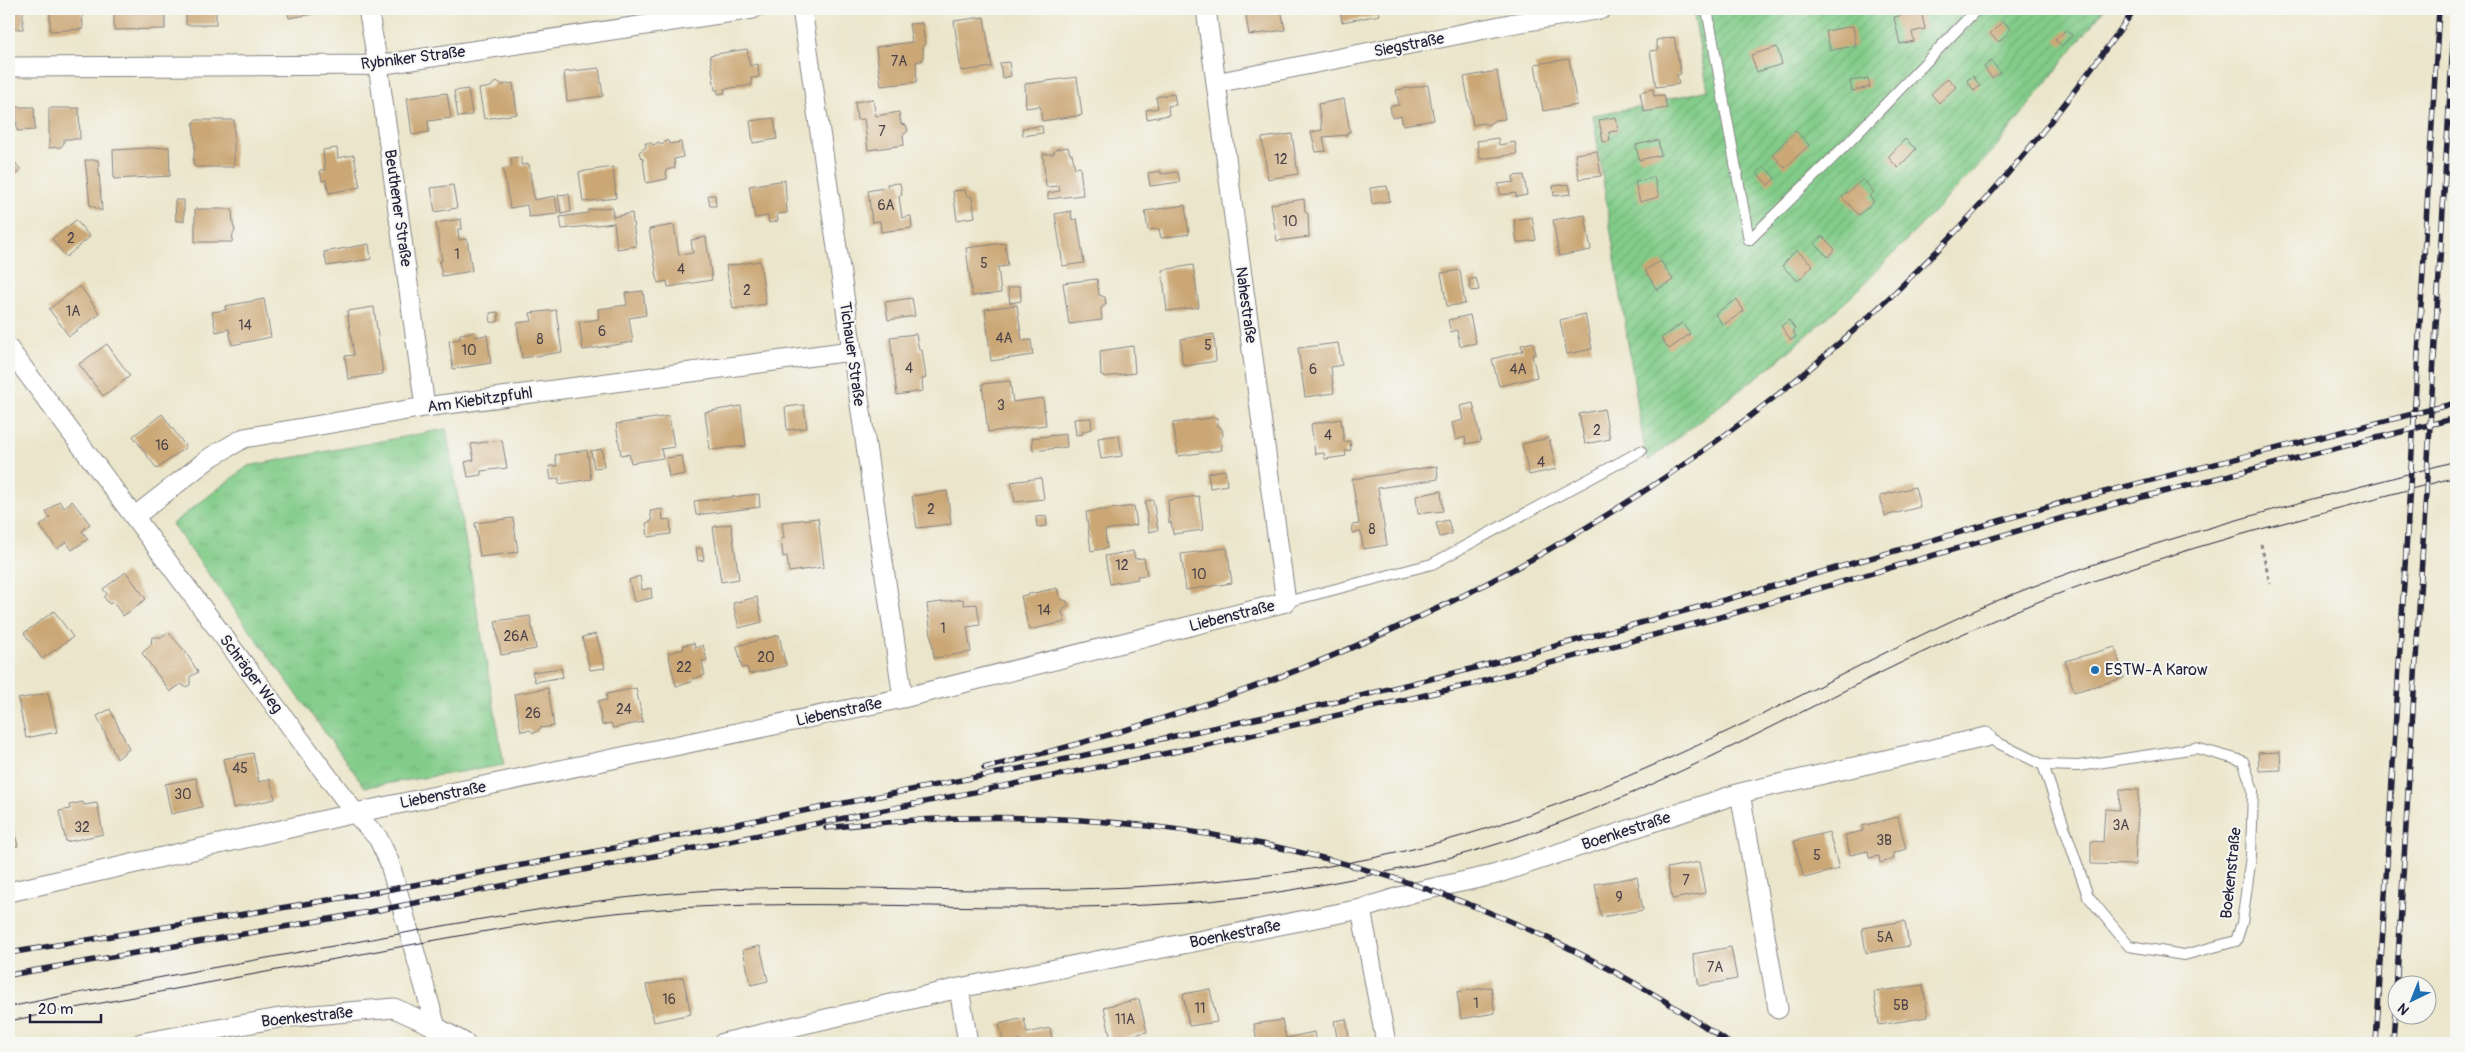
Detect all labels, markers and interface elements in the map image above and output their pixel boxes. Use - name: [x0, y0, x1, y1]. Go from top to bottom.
- street label: Siegstraße: [1372, 28, 1446, 62]
- street label: Rybniker Straße: [360, 42, 467, 74]
- house number: 7A: [891, 53, 907, 70]
- house number: 7: [878, 123, 886, 140]
- street label: Beuthener Straße: [380, 148, 416, 268]
- house number: 12: [1274, 151, 1288, 168]
- house number: 6A: [877, 197, 895, 214]
- house number: 10: [1282, 213, 1298, 230]
- house number: 2: [67, 230, 75, 247]
- house number: 1: [454, 246, 460, 263]
- house number: 5: [980, 255, 988, 272]
- house number: 4: [677, 261, 685, 278]
- street label: Nahestraße: [1231, 265, 1261, 345]
- house number: 2: [743, 282, 751, 299]
- street label: Tichauer Straße: [835, 301, 869, 408]
- house number: 1A: [66, 303, 80, 320]
- house number: 14: [238, 317, 252, 334]
- house number: 6: [598, 323, 606, 340]
- house number: 4A: [995, 330, 1013, 347]
- house number: 8: [536, 331, 544, 348]
- house number: 5: [1204, 337, 1212, 354]
- house number: 10: [461, 342, 477, 359]
- house number: 4: [905, 360, 913, 377]
- house number: 6: [1309, 361, 1317, 378]
- house number: 4A: [1509, 361, 1527, 378]
- street label: Am Kiebitzpfuhl: [426, 383, 534, 417]
- house number: 3: [997, 397, 1005, 414]
- house number: 2: [1593, 422, 1601, 439]
- house number: 4: [1324, 427, 1332, 444]
- house number: 16: [155, 437, 169, 454]
- house number: 4: [1537, 454, 1545, 471]
- house number: 2: [927, 501, 935, 518]
- house number: 8: [1368, 521, 1376, 538]
- house number: 12: [1115, 557, 1129, 574]
- house number: 10: [1191, 566, 1207, 583]
- street label: Liebenstraße: [1187, 596, 1277, 636]
- house number: 14: [1037, 602, 1051, 619]
- house number: 1: [940, 620, 946, 637]
- house number: 26A: [503, 628, 529, 645]
- street label: Schräger Weg: [215, 631, 287, 717]
- house number: 20: [757, 649, 775, 666]
- house number: 22: [676, 659, 692, 676]
- place label: ESTW-A Karow: [2105, 660, 2208, 680]
- marker: ESTW-A Karow: [2089, 664, 2101, 676]
- street label: Liebenstraße: [794, 693, 884, 731]
- house number: 24: [616, 701, 632, 718]
- house number: 26: [525, 705, 541, 722]
- house number: 45: [232, 760, 248, 777]
- street label: Liebenstraße: [398, 777, 488, 813]
- house number: 30: [174, 786, 192, 803]
- street label: Boenkestraße: [1579, 807, 1673, 855]
- house number: 3A: [2113, 817, 2129, 834]
- house number: 32: [74, 819, 90, 836]
- street label: Boekenstraße: [2216, 826, 2246, 920]
- house number: 3B: [1876, 832, 1892, 849]
- house number: 5: [1813, 847, 1821, 864]
- house number: 7: [1682, 872, 1690, 889]
- house number: 9: [1615, 889, 1623, 906]
- street label: Boenkestraße: [1188, 915, 1282, 953]
- house number: 5A: [1877, 929, 1893, 946]
- house number: 7A: [1707, 959, 1723, 976]
- north arrow: [2388, 974, 2438, 1024]
- house number: 16: [662, 991, 676, 1008]
- scale bar: [30, 992, 101, 1024]
- house number: 1: [1473, 995, 1479, 1012]
- house number: 5B: [1893, 997, 1909, 1014]
- text: 20 m: [38, 1000, 73, 1019]
- house number: 11: [1195, 1000, 1205, 1017]
- text: N: [2394, 1000, 2413, 1019]
- street label: Boenkestraße: [260, 1002, 354, 1032]
- house number: 11A: [1115, 1011, 1135, 1028]

